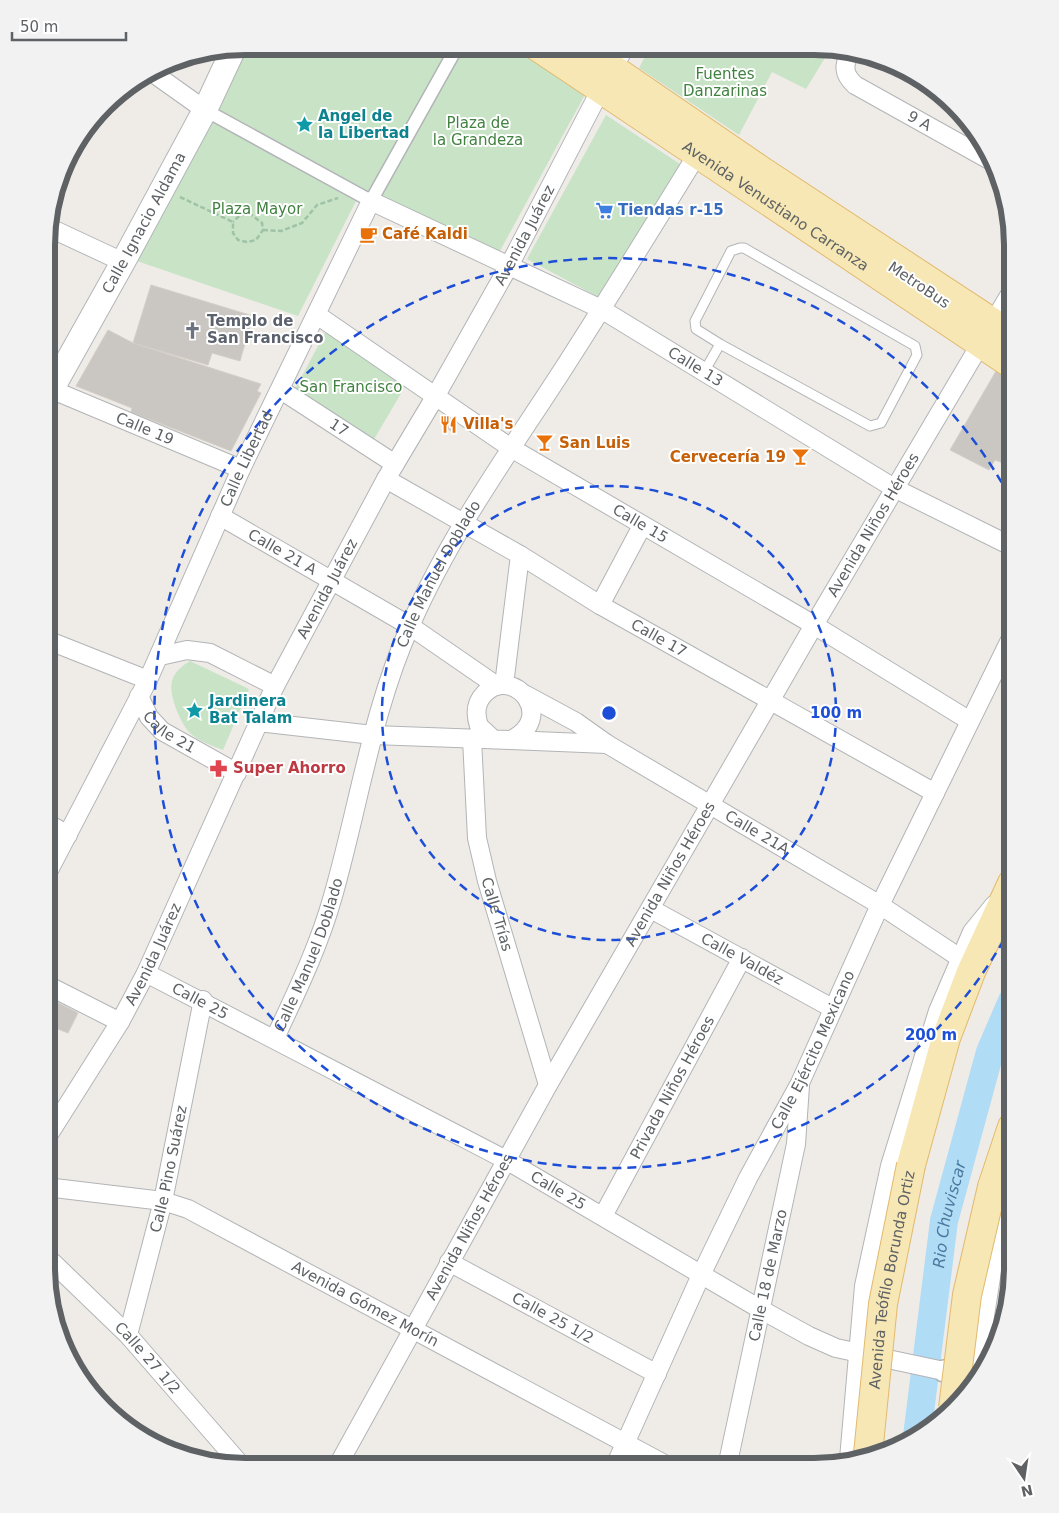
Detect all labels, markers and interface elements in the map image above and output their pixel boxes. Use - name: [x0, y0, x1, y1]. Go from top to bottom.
- scale bar: [12, 10, 126, 42]
- text: 50 m: [20, 18, 58, 36]
- park label: Fuentes Danzarinas: [683, 65, 767, 100]
- place label: Angel de la Libertad: [318, 107, 410, 142]
- street label: 9 A: [904, 107, 935, 135]
- park label: Plaza de la Grandeza: [433, 114, 523, 149]
- place icon: Angel de la Libertad: [294, 115, 314, 135]
- street label: Avenida Venustiano Carranza: [679, 137, 872, 275]
- street label: Calle Ignacio Aldama: [98, 149, 190, 297]
- street label: Avenida Juárez: [491, 182, 559, 289]
- park label: Plaza Mayor: [212, 200, 303, 218]
- supermarket icon: Tiendas r-15: [594, 200, 614, 220]
- place label: Tiendas r-15: [618, 201, 724, 219]
- cafe icon: Café Kaldi: [358, 224, 378, 244]
- place label: Café Kaldi: [382, 225, 468, 243]
- street label: MetroBus: [885, 258, 953, 312]
- place label: Templo de San Francisco: [207, 312, 323, 347]
- church icon: Templo de San Francisco: [183, 320, 203, 340]
- street label: Calle 13: [665, 343, 726, 390]
- park label: San Francisco: [299, 378, 403, 396]
- street label: Calle Libertad: [216, 408, 277, 510]
- street label: Calle 19: [113, 409, 176, 449]
- restaurant icon: Villa's: [439, 414, 459, 434]
- street label: 17: [326, 415, 352, 440]
- place label: Villa's: [463, 415, 513, 433]
- bar icon: San Luis: [535, 433, 555, 453]
- place label: San Luis: [559, 434, 630, 452]
- bar icon: Cervecería 19: [790, 447, 810, 467]
- place label: Cervecería 19: [670, 448, 786, 466]
- street label: Avenida Niños Héroes: [824, 449, 923, 600]
- street label: Calle Manuel Doblado: [393, 497, 484, 650]
- street label: Calle 15: [609, 500, 671, 547]
- street label: Calle 21 A: [245, 525, 320, 579]
- street label: Avenida Juárez: [293, 535, 361, 642]
- street label: Calle 17: [628, 615, 690, 661]
- place label: Jardinera Bat Talam: [208, 692, 292, 727]
- place icon: Jardinera Bat Talam: [185, 700, 205, 720]
- centre of rings: [600, 704, 618, 722]
- text: 100 m: [810, 704, 862, 722]
- street label: Calle 21: [139, 707, 199, 757]
- pharmacy icon: Super Ahorro: [209, 758, 229, 778]
- place label: Super Ahorro: [233, 759, 346, 777]
- street label: Avenida Niños Héroes: [621, 798, 719, 949]
- street label: Calle 21A: [722, 807, 793, 859]
- street label: Calle Trías: [477, 875, 517, 954]
- street label: Calle Manuel Doblado: [270, 876, 347, 1034]
- street label: Avenida Juárez: [121, 900, 185, 1008]
- street label: Calle Valdéz: [698, 929, 787, 989]
- street label: Calle Ejército Mexicano: [767, 968, 858, 1133]
- street label: Calle 25: [169, 979, 231, 1023]
- street label: Privada Niños Héroes: [626, 1013, 718, 1162]
- text: 200 m: [905, 1026, 957, 1044]
- street label: Calle Pino Suárez: [146, 1104, 191, 1235]
- street label: Avenida Niños Héroes: [422, 1151, 517, 1303]
- water label: Rio Chuviscar: [929, 1157, 970, 1269]
- street label: Calle 25: [527, 1167, 589, 1214]
- street label: Avenida Teófilo Borunda Ortiz: [866, 1169, 919, 1390]
- street label: Calle 18 de Marzo: [745, 1208, 791, 1343]
- street label: Avenida Gómez Morín: [289, 1257, 442, 1350]
- street label: Calle 25 1/2: [509, 1289, 597, 1347]
- street label: Calle 27 1/2: [111, 1318, 184, 1398]
- north arrow: [999, 1453, 1049, 1503]
- text: N: [1019, 1482, 1034, 1500]

